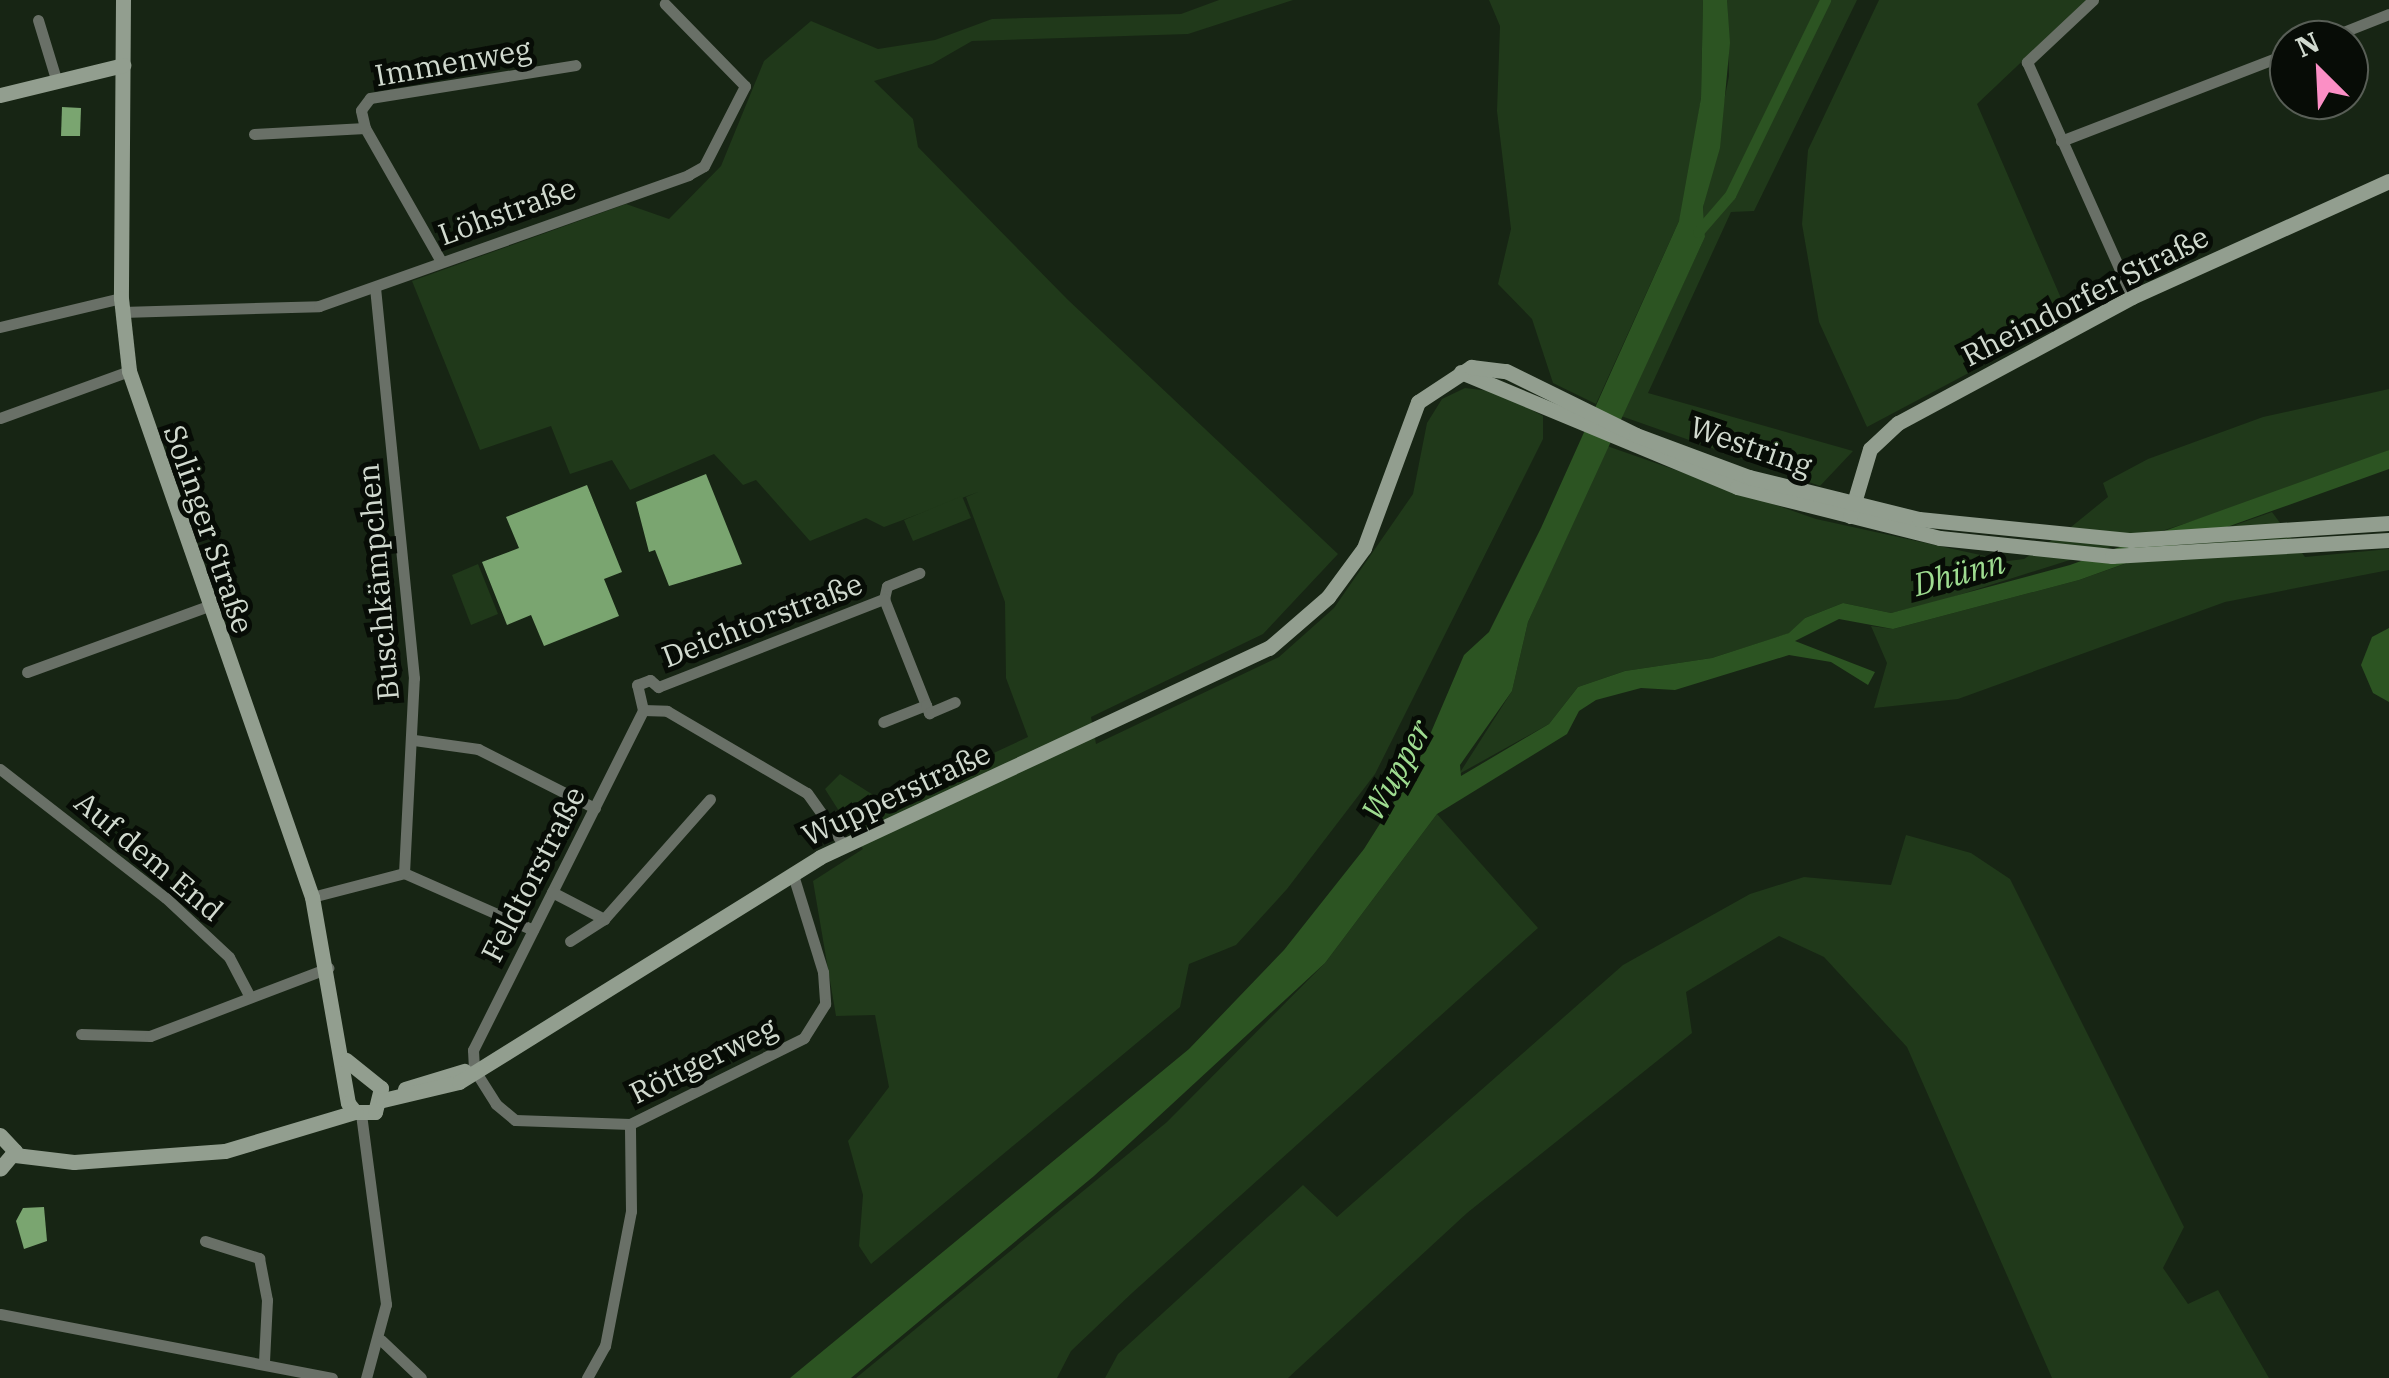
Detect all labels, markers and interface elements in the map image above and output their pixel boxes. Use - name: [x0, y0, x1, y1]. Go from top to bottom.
- north arrow: [2269, 20, 2369, 120]
- text: N: [2290, 23, 2325, 65]
- street label: Immenweg: [372, 31, 534, 93]
- street label: Löhstraße: [433, 170, 581, 252]
- street label: Rheindorfer Straße: [1956, 218, 2214, 374]
- street label: Westring: [1685, 408, 1817, 484]
- street label: Solinger Straße: [157, 420, 261, 638]
- street label: Buschkämpchen: [350, 462, 406, 702]
- water label: Dhünn: [1909, 542, 2009, 604]
- street label: Deichtorstraße: [657, 565, 867, 675]
- water label: Wupper: [1353, 713, 1439, 827]
- street label: Wupperstraße: [796, 735, 996, 853]
- street label: Feldtorstraße: [473, 780, 593, 968]
- street label: Auf dem End: [68, 784, 230, 928]
- street label: Röttgerweg: [624, 1009, 782, 1111]

